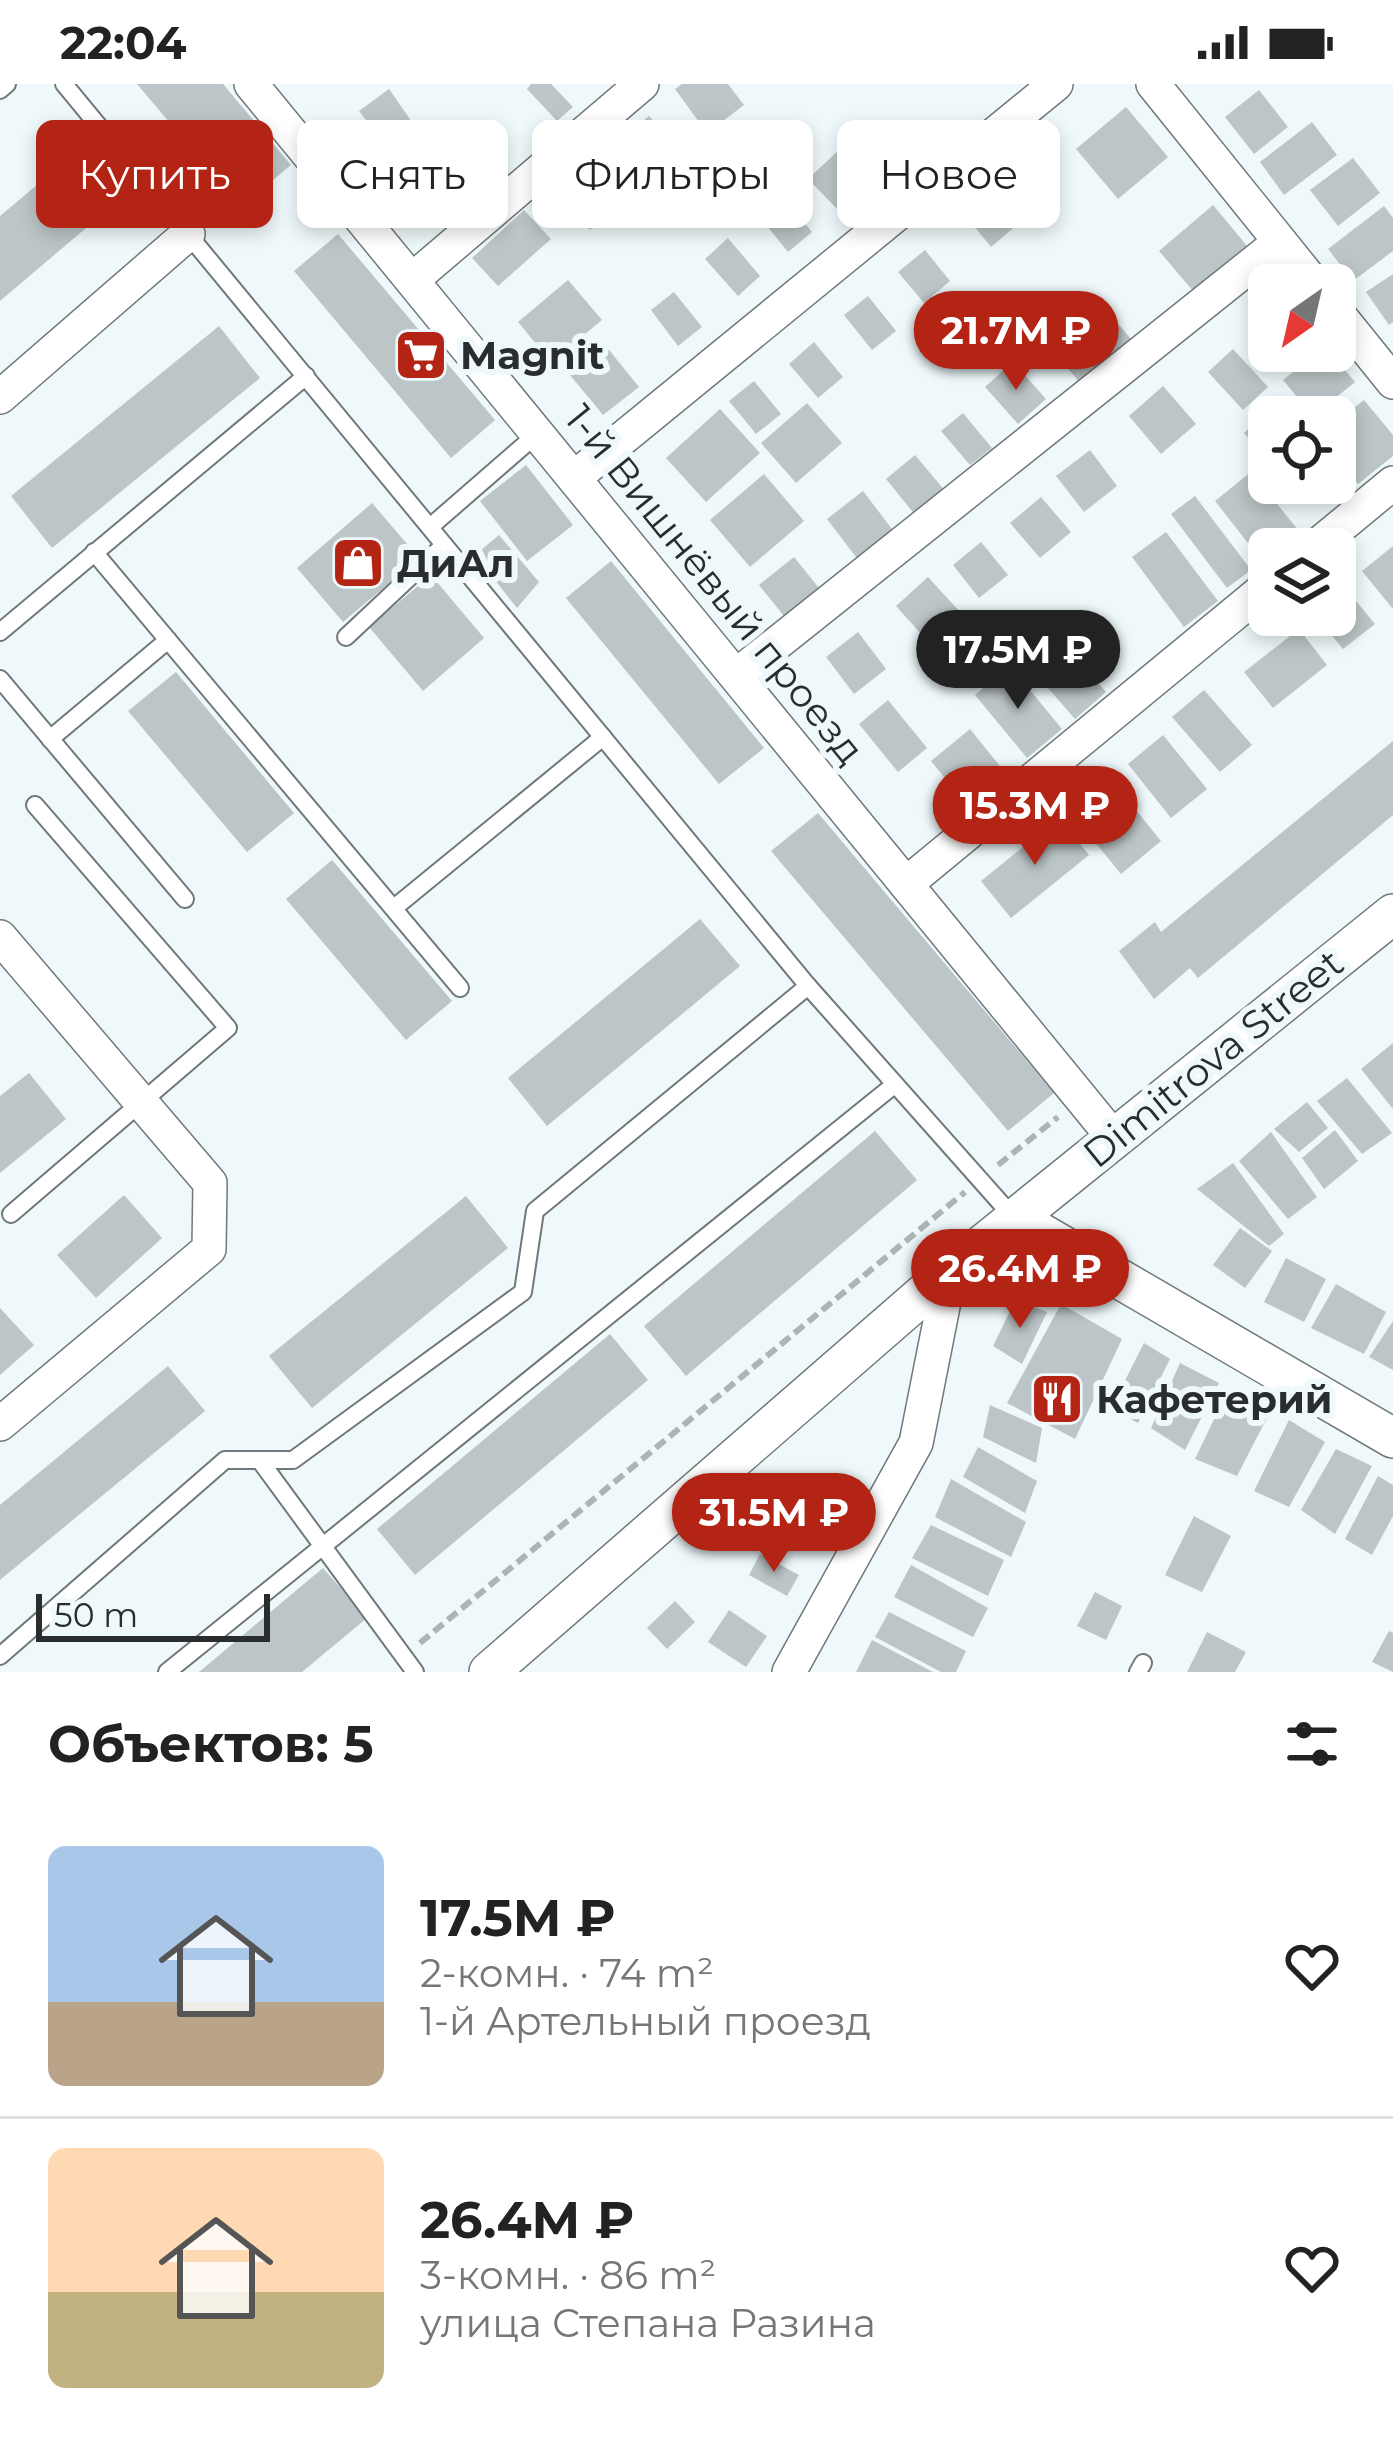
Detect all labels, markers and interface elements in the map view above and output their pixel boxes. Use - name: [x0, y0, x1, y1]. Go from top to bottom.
- text: 22:04: [60, 15, 186, 70]
- chip: Купить: [36, 120, 273, 228]
- chip: Снять: [297, 120, 508, 228]
- chip: Фильтры: [532, 120, 813, 228]
- chip: Новое: [837, 120, 1060, 228]
- north arrow: [1248, 264, 1356, 372]
- map controls: [1248, 264, 1356, 636]
- pin: 21.7M ₽: [905, 291, 1127, 393]
- text: 21.7M ₽: [941, 306, 1091, 354]
- supermarket icon: Magnit: [393, 327, 449, 383]
- place label: Magnit: [460, 331, 604, 379]
- street label: 1-й Вишнёвый проезд: [555, 395, 875, 773]
- button: locate: [1248, 396, 1356, 504]
- button: layers: [1248, 528, 1356, 636]
- shop icon: ДиАл: [330, 535, 386, 591]
- place label: ДиАл: [397, 539, 514, 587]
- pin: 17.5M ₽: [907, 610, 1129, 712]
- text: 17.5M ₽: [943, 625, 1093, 673]
- pin: 15.3M ₽: [924, 766, 1146, 868]
- text: 15.3M ₽: [960, 781, 1110, 829]
- street label: Dimitrova Street: [1073, 938, 1353, 1178]
- pin: 26.4M ₽: [909, 1229, 1131, 1331]
- text: 26.4M ₽: [938, 1244, 1102, 1292]
- restaurant icon: Кафетерий: [1029, 1371, 1085, 1427]
- place label: Кафетерий: [1096, 1375, 1333, 1423]
- pin: 31.5M ₽: [663, 1473, 885, 1575]
- text: 31.5M ₽: [699, 1488, 849, 1536]
- scale bar: [36, 1588, 270, 1641]
- text: 50 m: [54, 1595, 138, 1635]
- icon: filters: [1279, 1711, 1345, 1777]
- text: Объектов: 5: [48, 1713, 374, 1775]
- text: 17.5M ₽: [420, 1887, 616, 1949]
- icon: home: [144, 1894, 288, 2038]
- icon: heart: [1279, 1933, 1345, 1999]
- text: 2-комн. · 74 m²: [420, 1949, 714, 1997]
- text: 1-й Артельный проезд: [420, 1997, 871, 2045]
- text: 26.4M ₽: [420, 2189, 634, 2251]
- icon: home: [144, 2196, 288, 2340]
- icon: heart: [1279, 2235, 1345, 2301]
- text: 3-комн. · 86 m²: [420, 2251, 716, 2299]
- text: улица Степана Разина: [420, 2299, 876, 2347]

